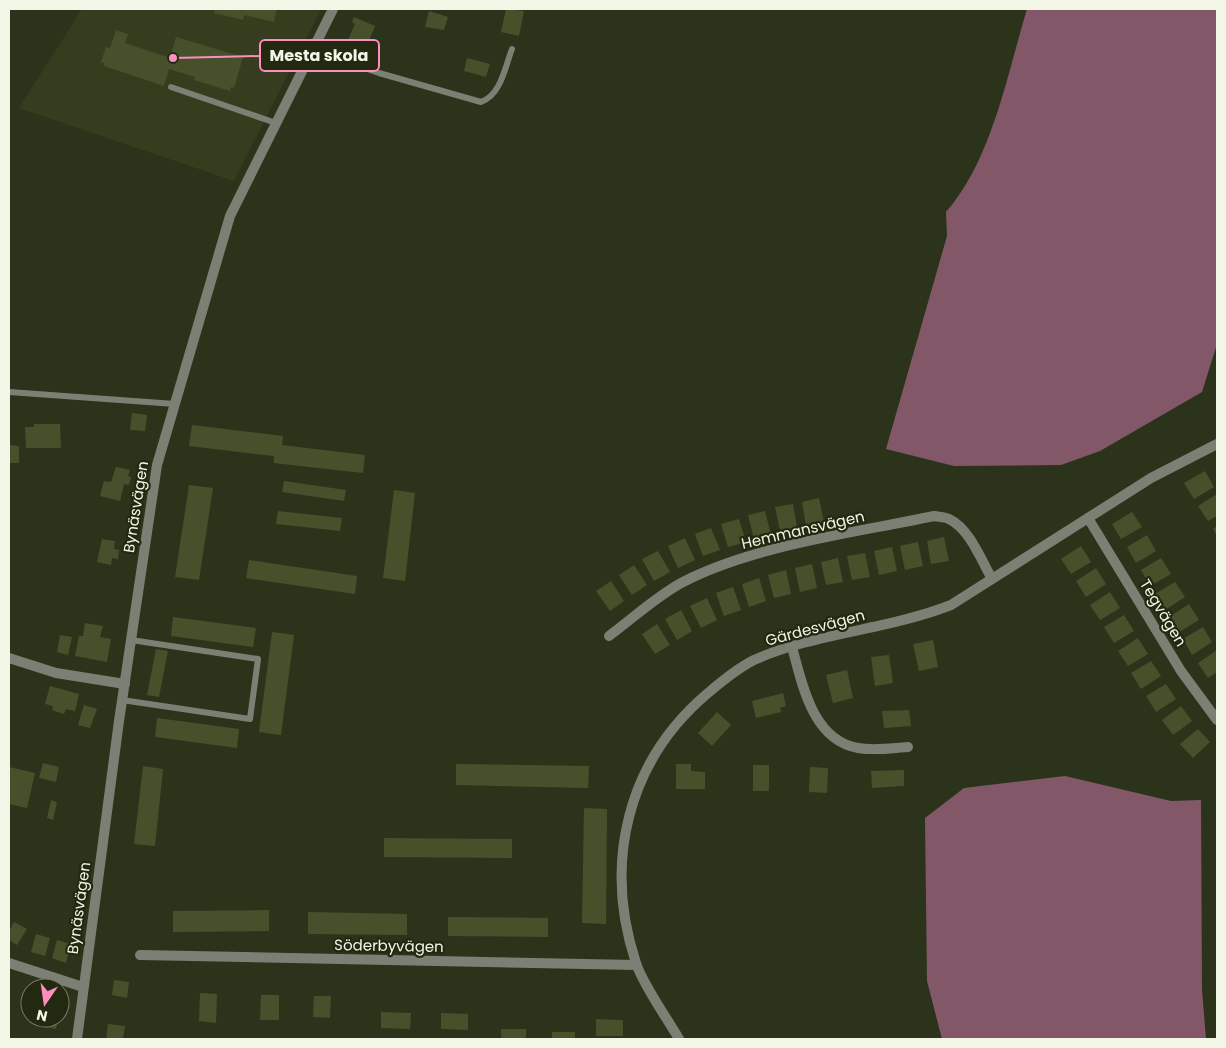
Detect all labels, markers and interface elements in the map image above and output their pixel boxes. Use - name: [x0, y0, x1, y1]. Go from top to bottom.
- callout: Mesta skola: [260, 40, 379, 71]
- text: Mesta skola: [270, 44, 368, 67]
- street label: Bynäsvägen: [118, 459, 153, 554]
- street label: Hemmansvägen: [739, 505, 867, 554]
- street label: Tegvägen: [1135, 575, 1192, 650]
- street label: Gärdesvägen: [763, 604, 867, 651]
- street label: Bynäsvägen: [62, 861, 95, 955]
- street label: Söderbyvägen: [334, 934, 444, 957]
- north arrow: [20, 978, 70, 1028]
- text: N: [35, 1005, 49, 1027]

